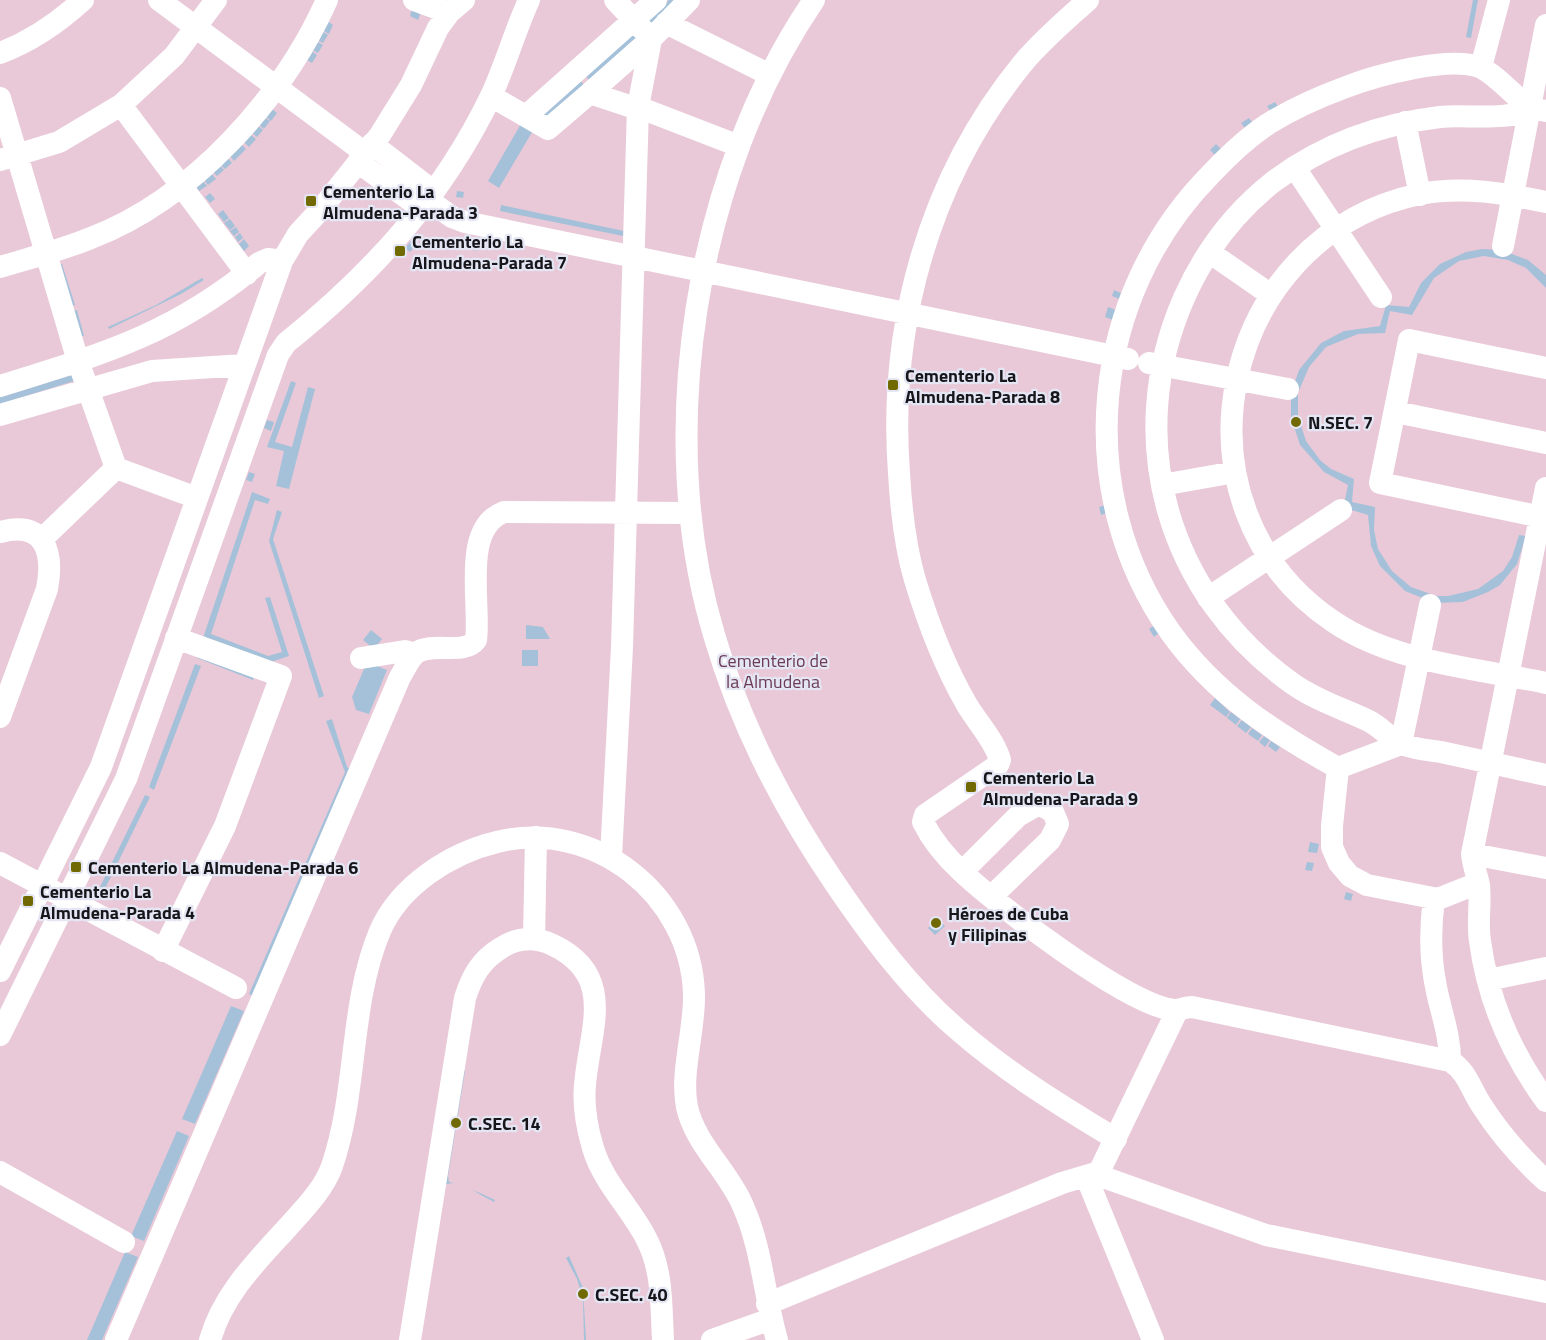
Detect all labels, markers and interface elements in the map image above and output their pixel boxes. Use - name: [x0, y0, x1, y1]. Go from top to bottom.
- place label: Cementerio La Almudena-Parada 3: [323, 178, 478, 226]
- marker: Cementerio La Almudena-Parada 3: [304, 194, 318, 208]
- place label: Cementerio La Almudena-Parada 7: [412, 228, 567, 276]
- marker: Cementerio La Almudena-Parada 7: [393, 244, 407, 258]
- place label: Cementerio La Almudena-Parada 8: [905, 362, 1060, 410]
- marker: Cementerio La Almudena-Parada 8: [886, 378, 900, 392]
- place label: N.SEC. 7: [1308, 409, 1373, 436]
- marker: N.SEC. 7: [1289, 415, 1303, 429]
- park label: Cementerio de la Almudena: [718, 647, 828, 695]
- place label: Cementerio La Almudena-Parada 9: [983, 764, 1138, 812]
- marker: Cementerio La Almudena-Parada 9: [964, 780, 978, 794]
- place label: Cementerio La Almudena-Parada 6: [88, 854, 358, 881]
- marker: Cementerio La Almudena-Parada 6: [69, 860, 83, 874]
- place label: Cementerio La Almudena-Parada 4: [40, 878, 195, 926]
- marker: Cementerio La Almudena-Parada 4: [21, 894, 35, 908]
- place label: Héroes de Cuba y Filipinas: [948, 900, 1069, 948]
- marker: Héroes de Cuba y Filipinas: [929, 916, 943, 930]
- place label: C.SEC. 14: [468, 1110, 541, 1137]
- marker: C.SEC. 14: [449, 1116, 463, 1130]
- place label: C.SEC. 40: [595, 1281, 668, 1308]
- marker: C.SEC. 40: [576, 1287, 590, 1301]

